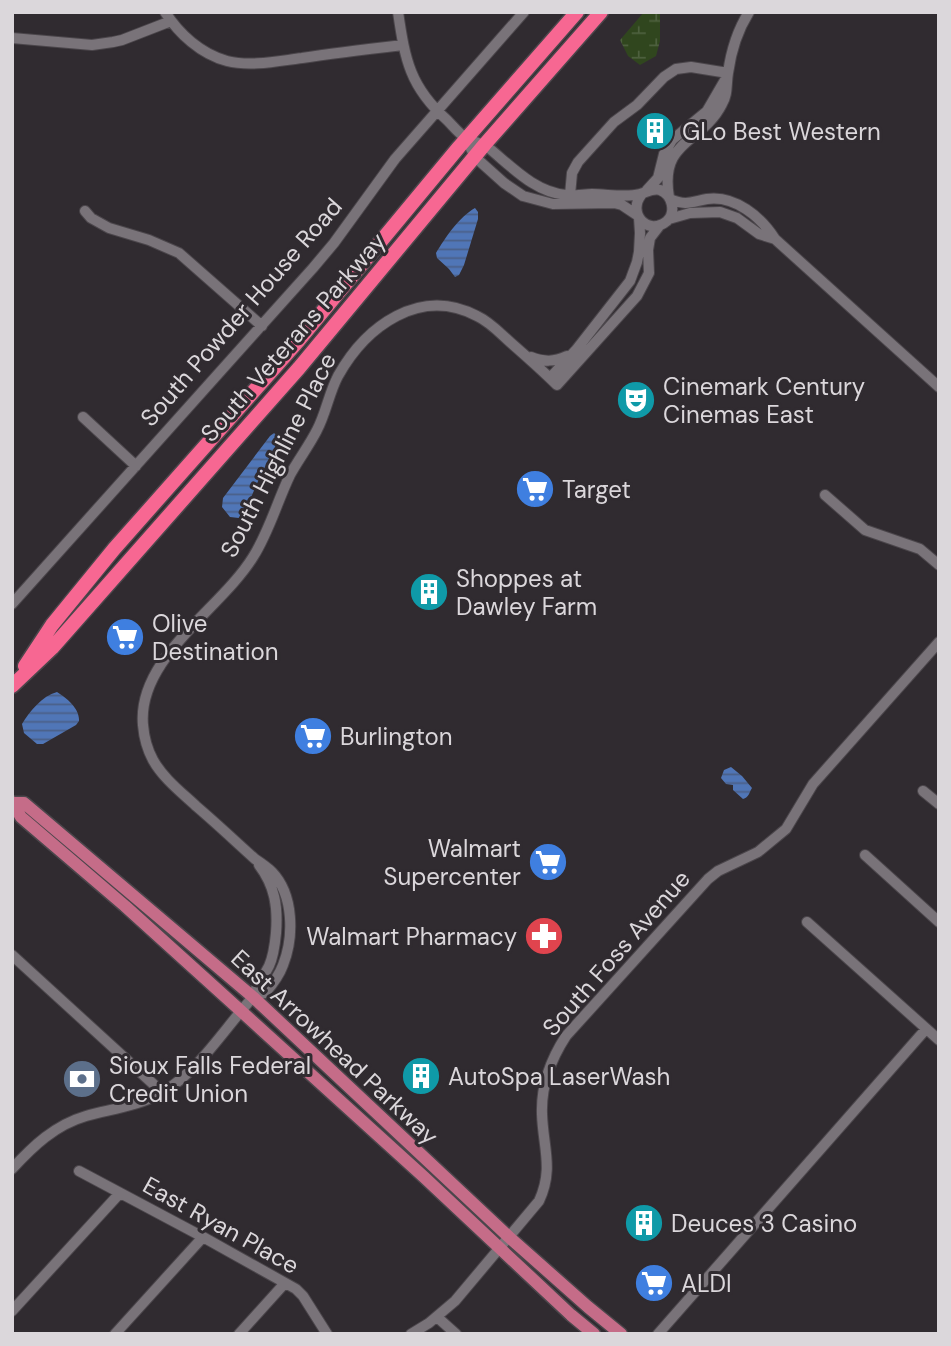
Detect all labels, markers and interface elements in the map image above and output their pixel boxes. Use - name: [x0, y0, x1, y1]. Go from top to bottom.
- building icon: GLo Best Western: [634, 110, 676, 152]
- place label: GLo Best Western: [682, 116, 881, 147]
- street label: South Powder House Road: [133, 191, 349, 433]
- street label: South Veterans Parkway: [194, 226, 392, 448]
- street label: South Highline Place: [213, 348, 343, 562]
- place label: Cinemark Century Cinemas East: [663, 371, 865, 430]
- theatre icon: Cinemark Century Cinemas East: [615, 379, 657, 421]
- supermarket icon: Target: [514, 468, 556, 510]
- place label: Target: [562, 474, 631, 505]
- place label: Shoppes at Dawley Farm: [456, 563, 597, 622]
- building icon: Shoppes at Dawley Farm: [408, 571, 450, 613]
- place label: Olive Destination: [152, 608, 279, 667]
- supermarket icon: Olive Destination: [104, 616, 146, 658]
- supermarket icon: Burlington: [292, 715, 334, 757]
- place label: Burlington: [340, 721, 452, 752]
- place label: Walmart Supercenter: [384, 833, 521, 892]
- supermarket icon: Walmart Supercenter: [527, 841, 569, 883]
- street label: South Foss Avenue: [535, 864, 697, 1042]
- pharmacy icon: Walmart Pharmacy: [523, 915, 565, 957]
- place label: Walmart Pharmacy: [306, 921, 517, 952]
- street label: East Arrowhead Parkway: [225, 943, 445, 1151]
- place label: Sioux Falls Federal Credit Union: [109, 1050, 311, 1109]
- building icon: AutoSpa LaserWash: [400, 1055, 442, 1097]
- bank icon: Sioux Falls Federal Credit Union: [61, 1058, 103, 1100]
- place label: AutoSpa LaserWash: [448, 1061, 670, 1092]
- street label: East Ryan Place: [138, 1169, 304, 1281]
- building icon: Deuces 3 Casino: [623, 1202, 665, 1244]
- place label: Deuces 3 Casino: [671, 1208, 857, 1239]
- supermarket icon: ALDI: [633, 1262, 675, 1304]
- place label: ALDI: [681, 1268, 732, 1299]

